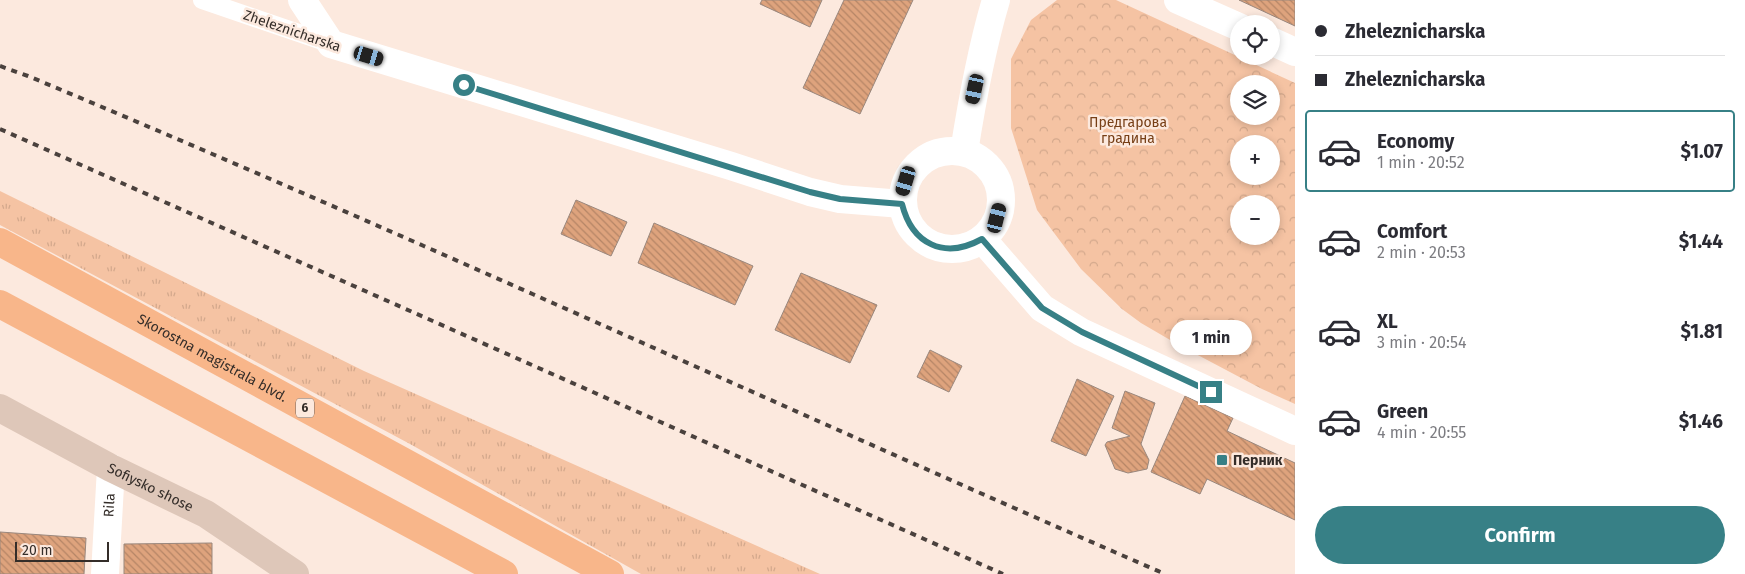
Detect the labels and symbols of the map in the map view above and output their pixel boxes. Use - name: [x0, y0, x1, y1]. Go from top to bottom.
- street label: Zheleznicharska: [241, 6, 343, 56]
- car: [352, 44, 385, 68]
- car: [964, 73, 985, 105]
- route start: [453, 74, 475, 96]
- park label: Предгарова градина: [1089, 114, 1167, 147]
- car: [894, 164, 917, 198]
- car: [986, 202, 1007, 234]
- street label: Skorostna magistrala blvd.: [135, 310, 291, 405]
- callout: 1 min: [1170, 320, 1252, 354]
- route end: [1200, 381, 1222, 403]
- road number: 6: [296, 398, 314, 418]
- place label: Перник: [1233, 452, 1283, 469]
- marker: Перник: [1215, 453, 1229, 467]
- street label: Sofiysko shose: [105, 459, 196, 515]
- street label: Rila: [100, 493, 118, 518]
- scale bar: [15, 539, 109, 562]

